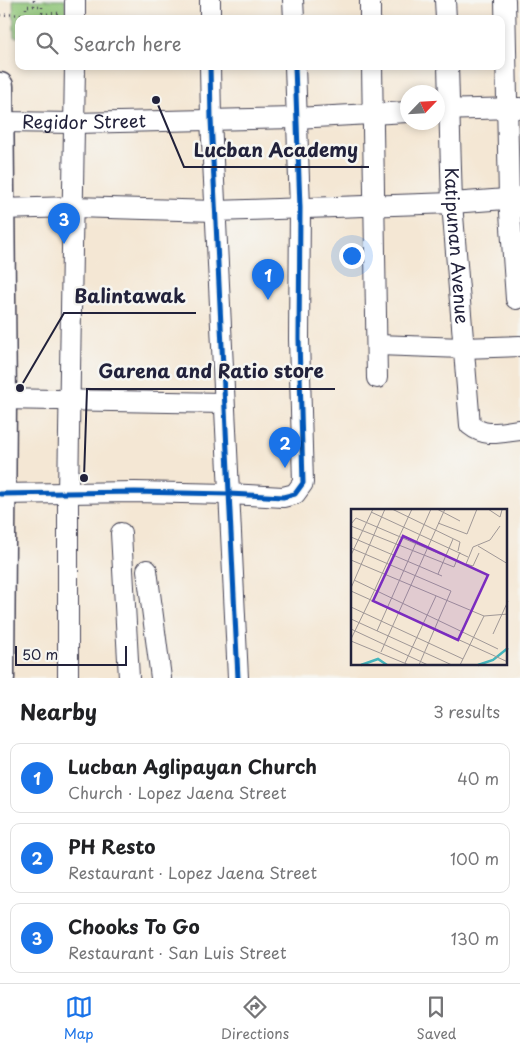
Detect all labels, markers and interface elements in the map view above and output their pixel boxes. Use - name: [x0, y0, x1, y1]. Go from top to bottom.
- search box: [15, 15, 505, 70]
- icon: search: [33, 29, 61, 57]
- text: Search here: [73, 29, 182, 57]
- north arrow: [400, 85, 445, 130]
- street label: Regidor Street: [22, 106, 146, 135]
- callout: Lucban Academy: [184, 133, 369, 167]
- text: Lucban Academy: [194, 135, 358, 163]
- street label: Katipunan Avenue: [439, 167, 477, 325]
- pin: 3: [48, 203, 80, 244]
- your location: [339, 243, 365, 269]
- pin: 1: [252, 259, 284, 300]
- callout: Balintawak: [64, 279, 196, 313]
- text: Balintawak: [74, 281, 186, 309]
- callout: Garena and Ratio store: [87, 355, 335, 389]
- text: Garena and Ratio store: [98, 356, 324, 384]
- pin: 2: [269, 427, 301, 468]
- inset map: [351, 509, 508, 666]
- scale bar: [15, 643, 128, 666]
- text: 50 m: [22, 644, 58, 665]
- text: Nearby: [20, 695, 97, 727]
- text: 3 results: [433, 699, 500, 723]
- text: Lucban Aglipayan Church: [68, 752, 317, 780]
- text: 1: [33, 766, 41, 790]
- text: 40 m: [457, 766, 499, 790]
- text: Church · Lopez Jaena Street: [68, 780, 287, 804]
- text: PH Resto: [68, 832, 155, 860]
- text: 2: [31, 846, 43, 870]
- text: 100 m: [450, 846, 499, 870]
- text: Restaurant · Lopez Jaena Street: [68, 860, 317, 884]
- text: Chooks To Go: [68, 912, 200, 940]
- text: 3: [32, 926, 42, 950]
- text: 130 m: [451, 926, 499, 950]
- text: Restaurant · San Luis Street: [68, 940, 287, 964]
- tab: Map: [64, 993, 94, 1044]
- tab: Directions: [221, 993, 289, 1044]
- tab: Saved: [417, 993, 456, 1044]

